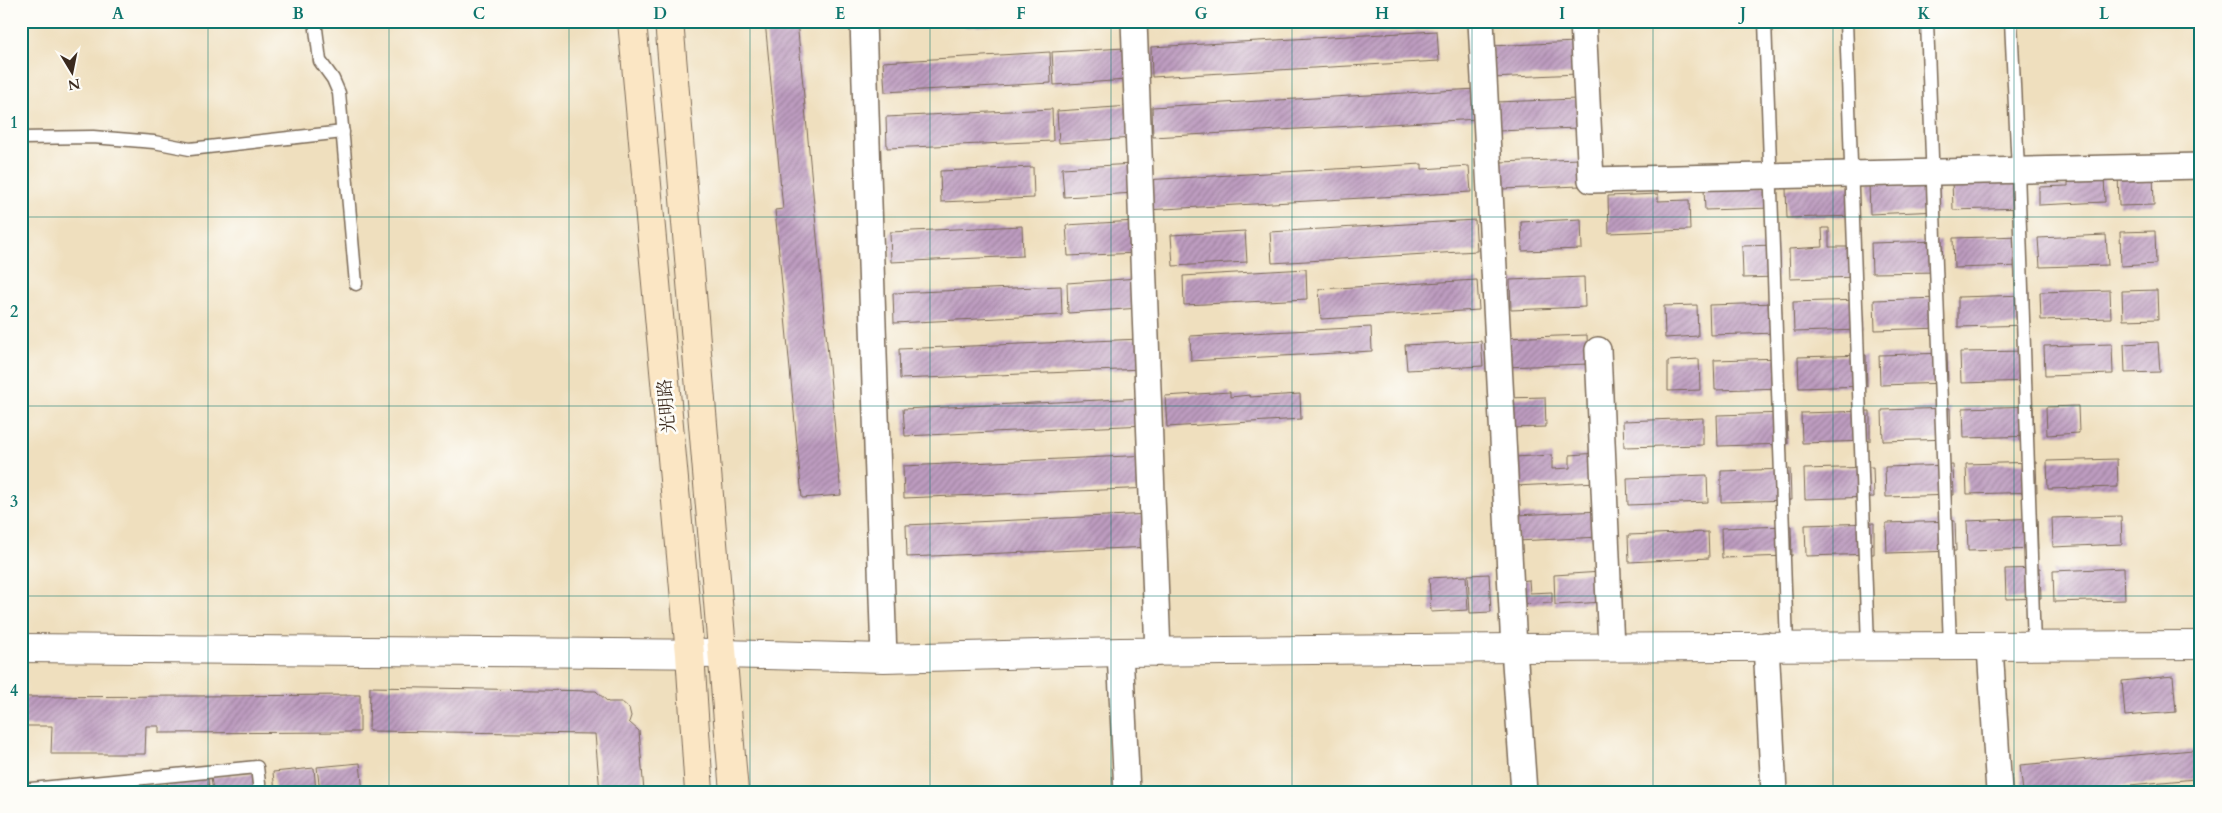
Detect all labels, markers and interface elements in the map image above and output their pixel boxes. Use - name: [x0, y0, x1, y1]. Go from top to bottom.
- text: A: [112, 3, 124, 25]
- text: B: [292, 3, 304, 25]
- text: C: [473, 3, 485, 25]
- text: D: [653, 3, 667, 25]
- text: E: [835, 3, 845, 25]
- text: F: [1016, 3, 1026, 25]
- text: G: [1194, 3, 1208, 25]
- text: H: [1375, 3, 1389, 25]
- text: I: [1559, 3, 1565, 25]
- text: J: [1738, 3, 1746, 25]
- text: K: [1918, 3, 1931, 25]
- text: L: [2099, 3, 2110, 25]
- north arrow: [48, 48, 98, 98]
- text: N: [67, 74, 82, 95]
- text: 1: [10, 112, 18, 134]
- text: 2: [10, 301, 18, 323]
- street label: 光明路: [652, 378, 682, 434]
- text: 3: [10, 491, 18, 513]
- text: 4: [10, 680, 18, 702]

